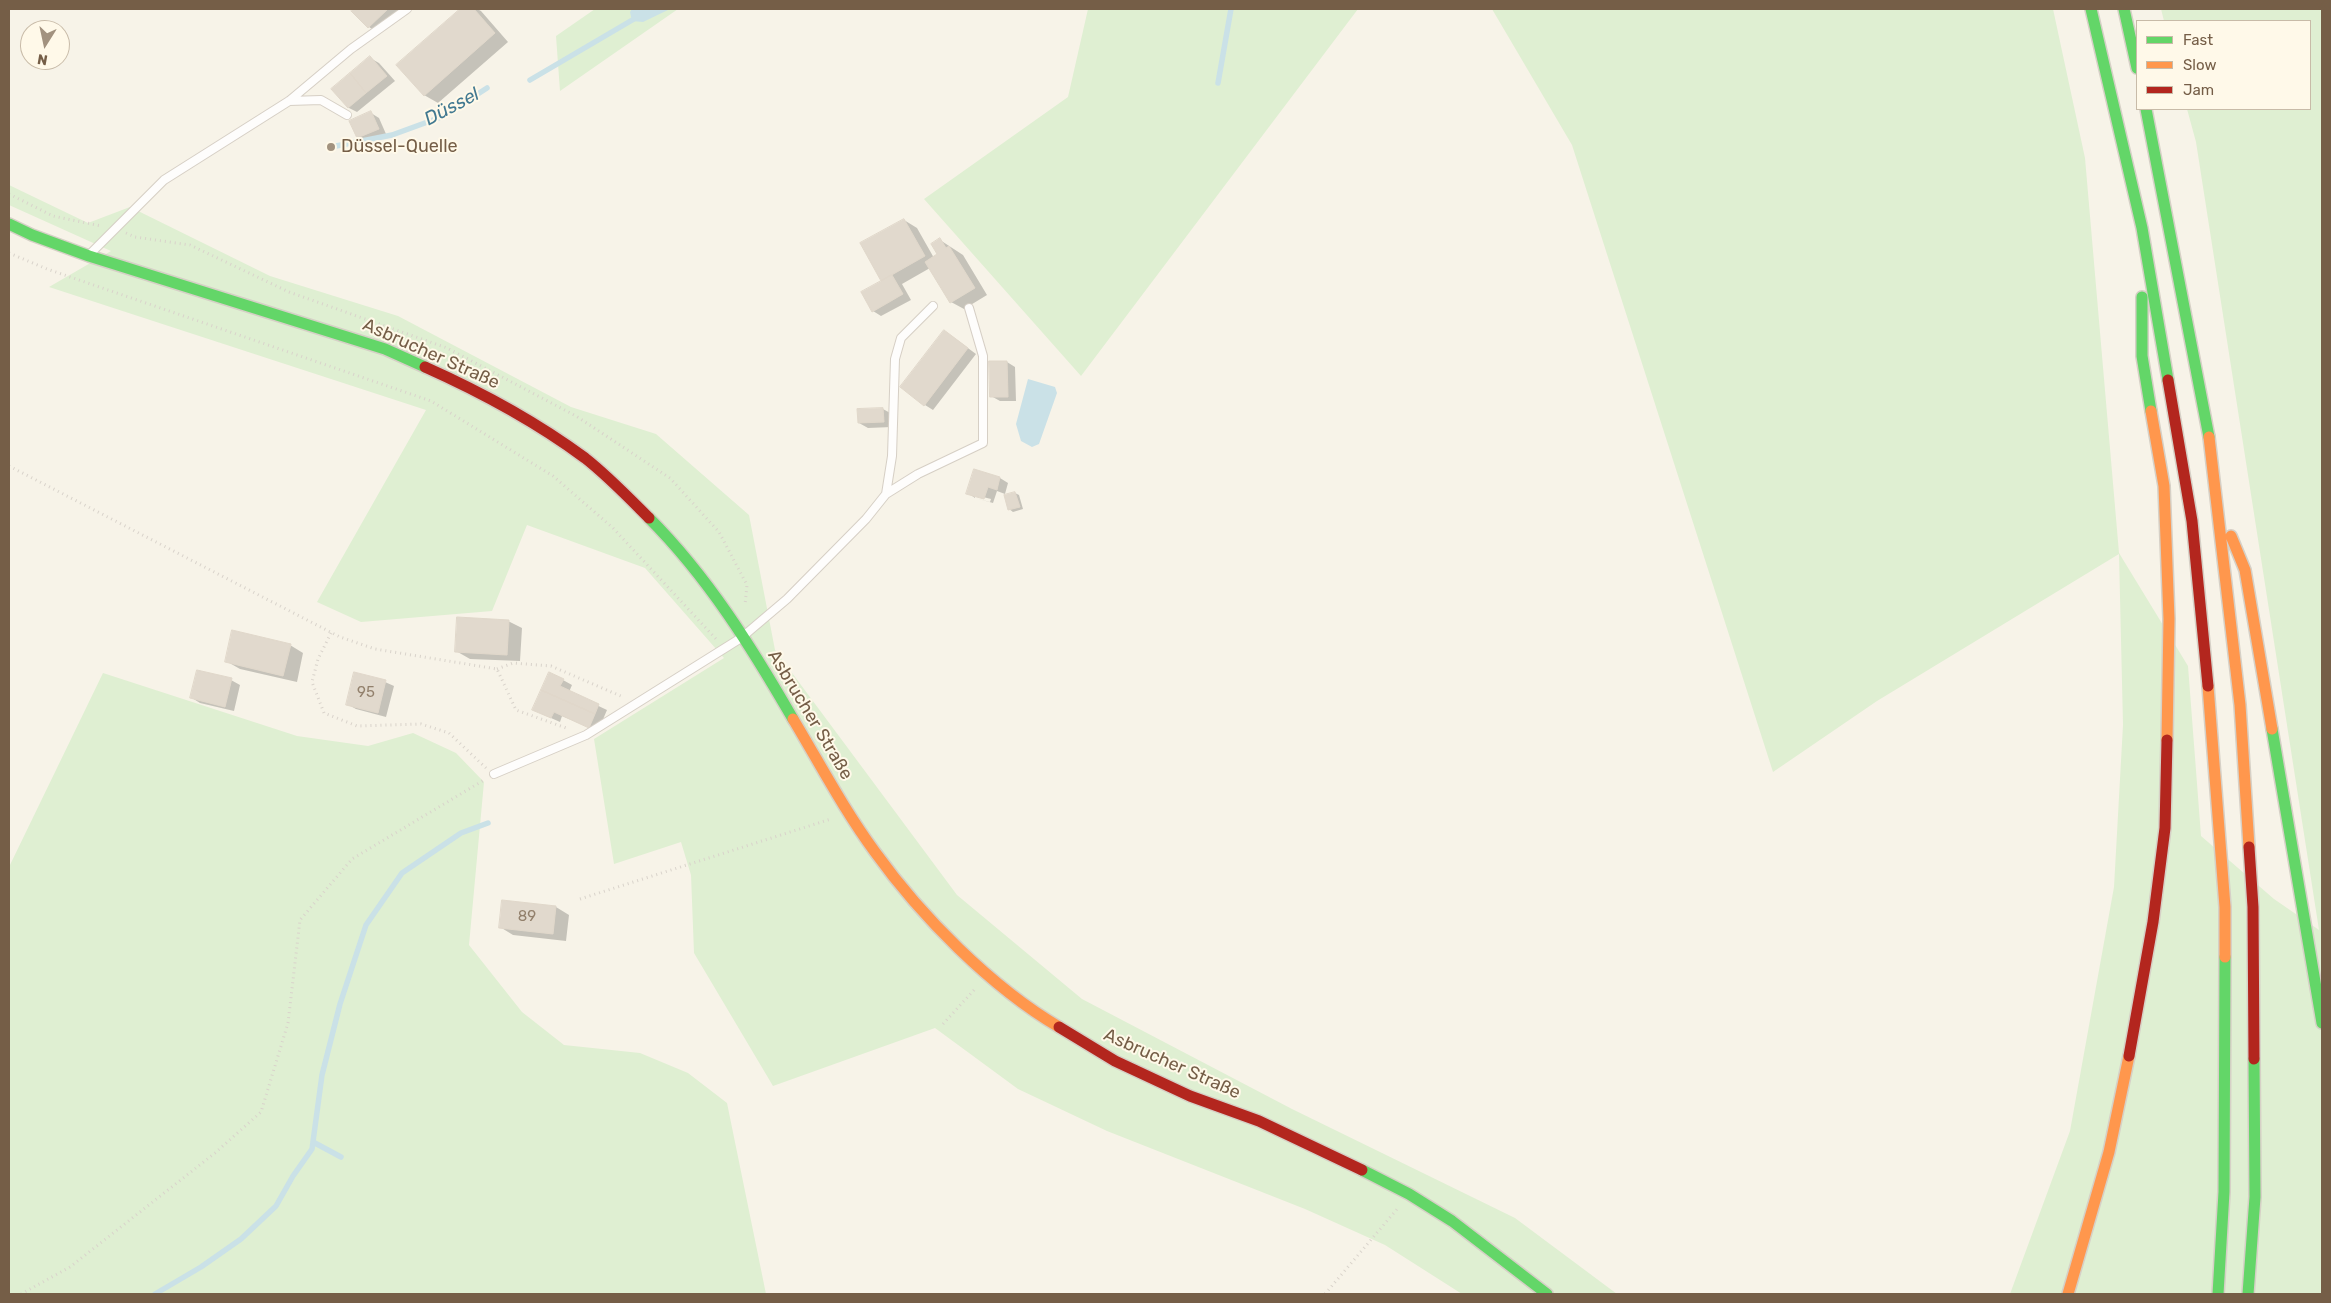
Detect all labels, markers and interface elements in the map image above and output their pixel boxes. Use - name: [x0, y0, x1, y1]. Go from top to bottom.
- north arrow: [20, 20, 70, 70]
- legend: [2136, 20, 2311, 110]
- text: Fast: [2183, 31, 2213, 49]
- text: N: [36, 50, 49, 69]
- text: Slow: [2183, 56, 2216, 74]
- text: Jam: [2183, 81, 2214, 99]
- water label: Düssel: [421, 83, 483, 131]
- place label: Düssel-Quelle: [341, 136, 458, 158]
- marker: Düssel-Quelle: [325, 141, 337, 153]
- street label: Asbrucher Straße: [359, 314, 503, 394]
- street label: Asbrucher Straße: [763, 646, 857, 784]
- house number: 95: [357, 684, 375, 702]
- house number: 89: [518, 908, 536, 926]
- street label: Asbrucher Straße: [1100, 1024, 1244, 1104]

